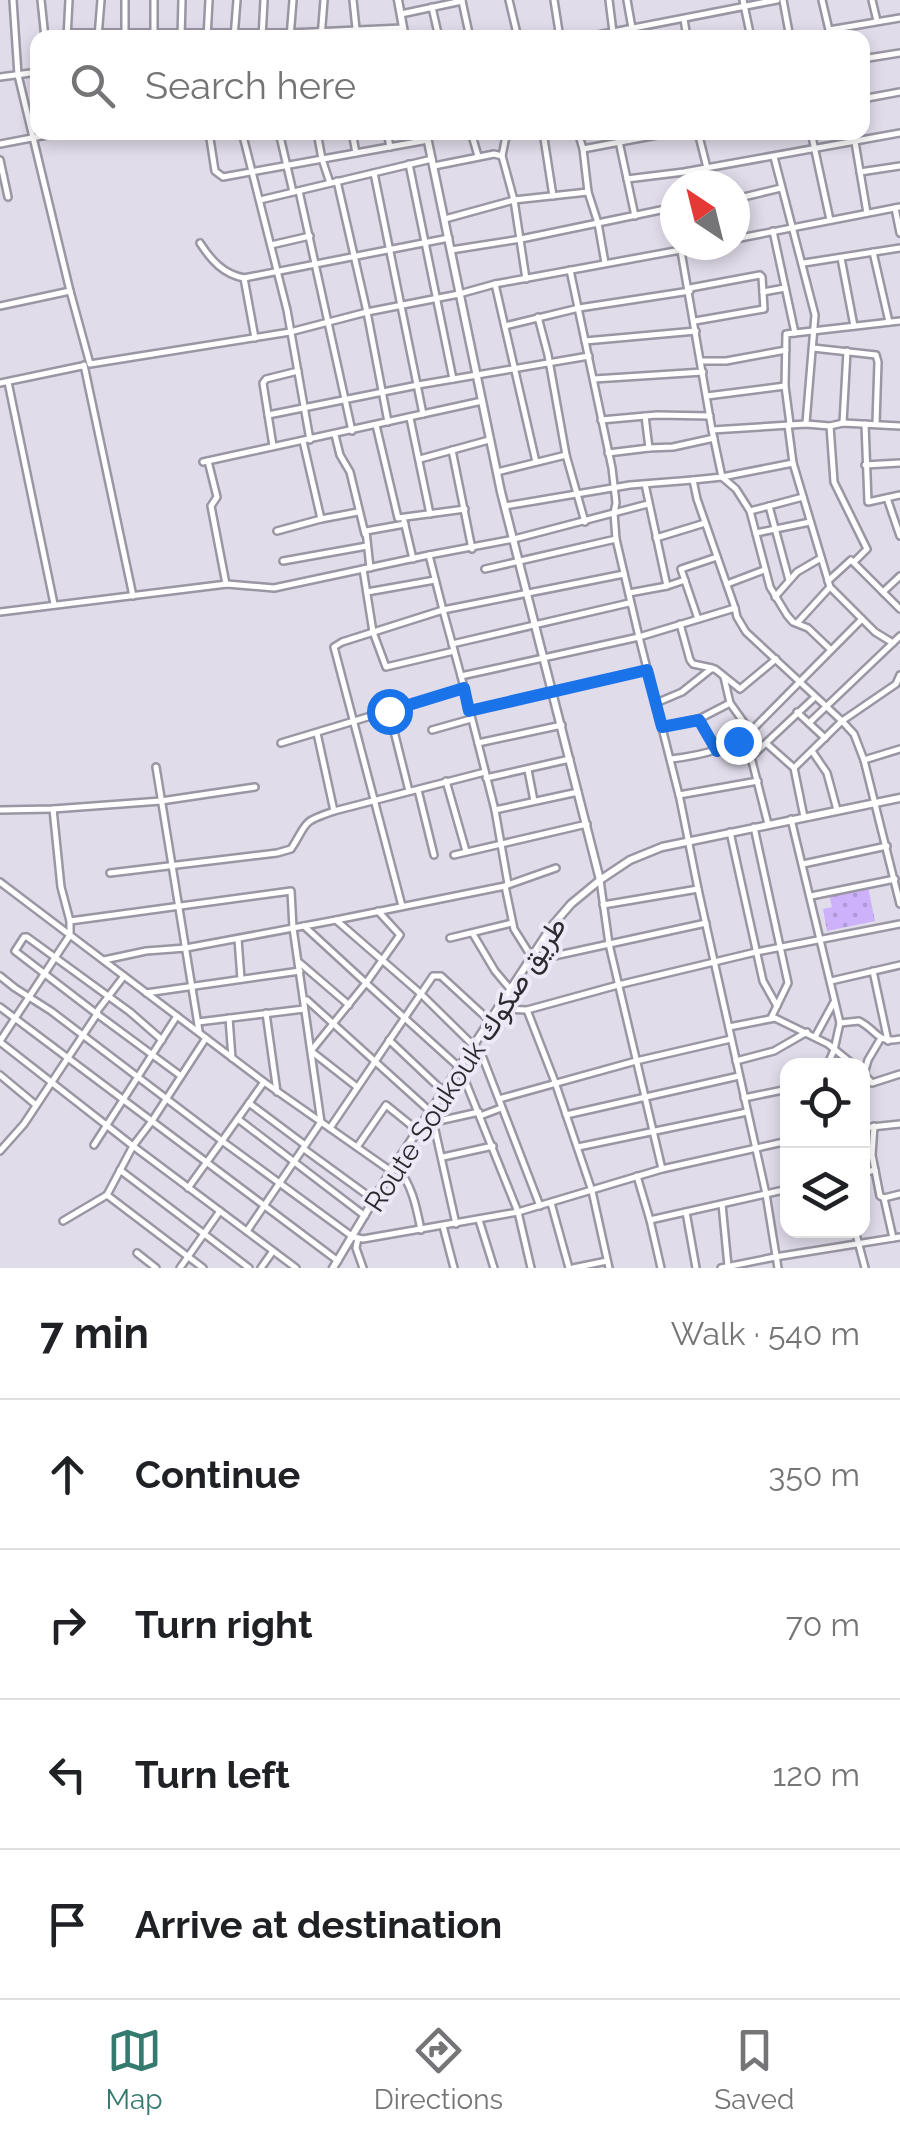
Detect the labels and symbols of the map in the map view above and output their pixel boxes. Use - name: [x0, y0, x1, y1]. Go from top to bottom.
- north arrow: [660, 170, 750, 260]
- route start: [367, 689, 413, 735]
- route end: [716, 719, 762, 765]
- street label: Route Soukouk طريق صكوك: [358, 911, 574, 1218]

